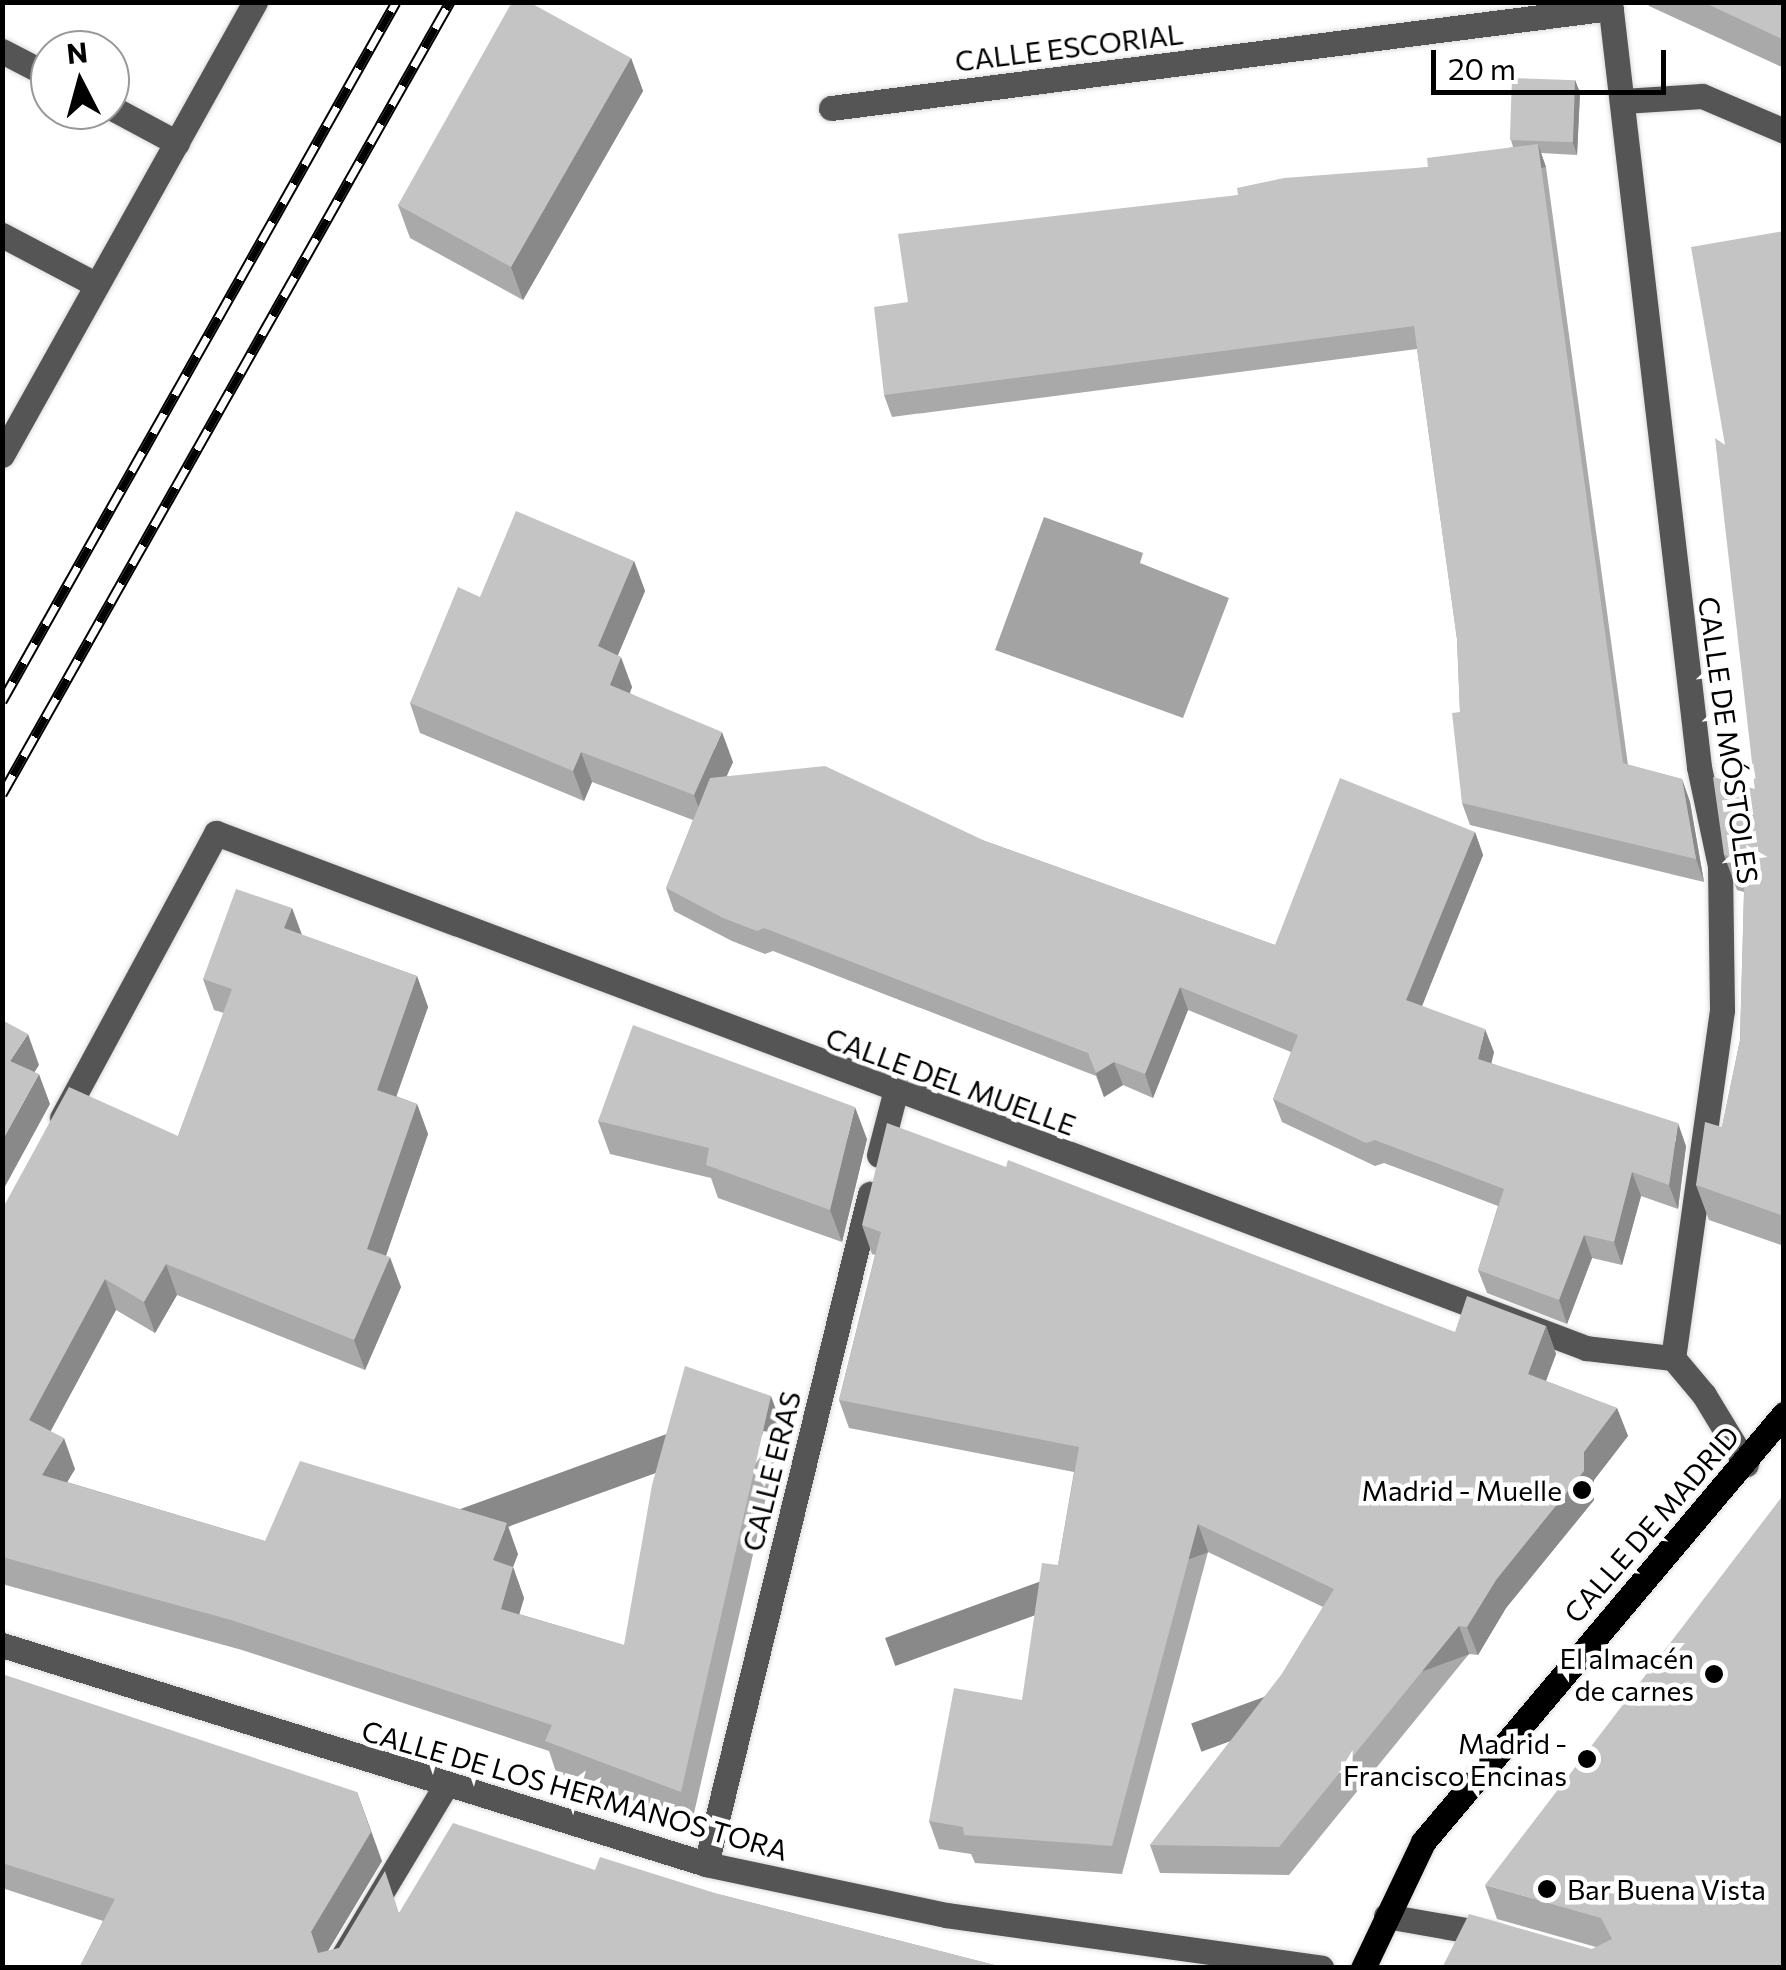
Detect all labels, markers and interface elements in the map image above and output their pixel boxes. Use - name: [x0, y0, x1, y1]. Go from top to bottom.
- street label: CALLE ESCORIAL: [953, 16, 1185, 78]
- north arrow: [30, 30, 130, 130]
- scale bar: [1436, 30, 1671, 92]
- text: N: [65, 34, 89, 70]
- text: 20 m: [1448, 49, 1516, 86]
- street label: CALLE DE MÓSTOLES: [1692, 594, 1766, 886]
- street label: CALLE DEL MUELLE: [821, 1020, 1081, 1142]
- street label: CALLE ERAS: [735, 1388, 807, 1554]
- street label: CALLE DE MADRID: [1557, 1419, 1745, 1629]
- place label: Madrid - Muelle: [1361, 1473, 1562, 1507]
- marker: Madrid - Muelle: [1571, 1479, 1593, 1501]
- place label: El almacén de carnes: [1559, 1641, 1694, 1707]
- marker: El almacén de carnes: [1703, 1663, 1725, 1685]
- street label: CALLE DE LOS HERMANOS TORA: [358, 1713, 792, 1867]
- place label: Madrid - Francisco Encinas: [1343, 1726, 1567, 1792]
- marker: Madrid - Francisco Encinas: [1576, 1748, 1598, 1770]
- place label: Bar Buena Vista: [1567, 1872, 1766, 1906]
- marker: Bar Buena Vista: [1536, 1878, 1558, 1900]

